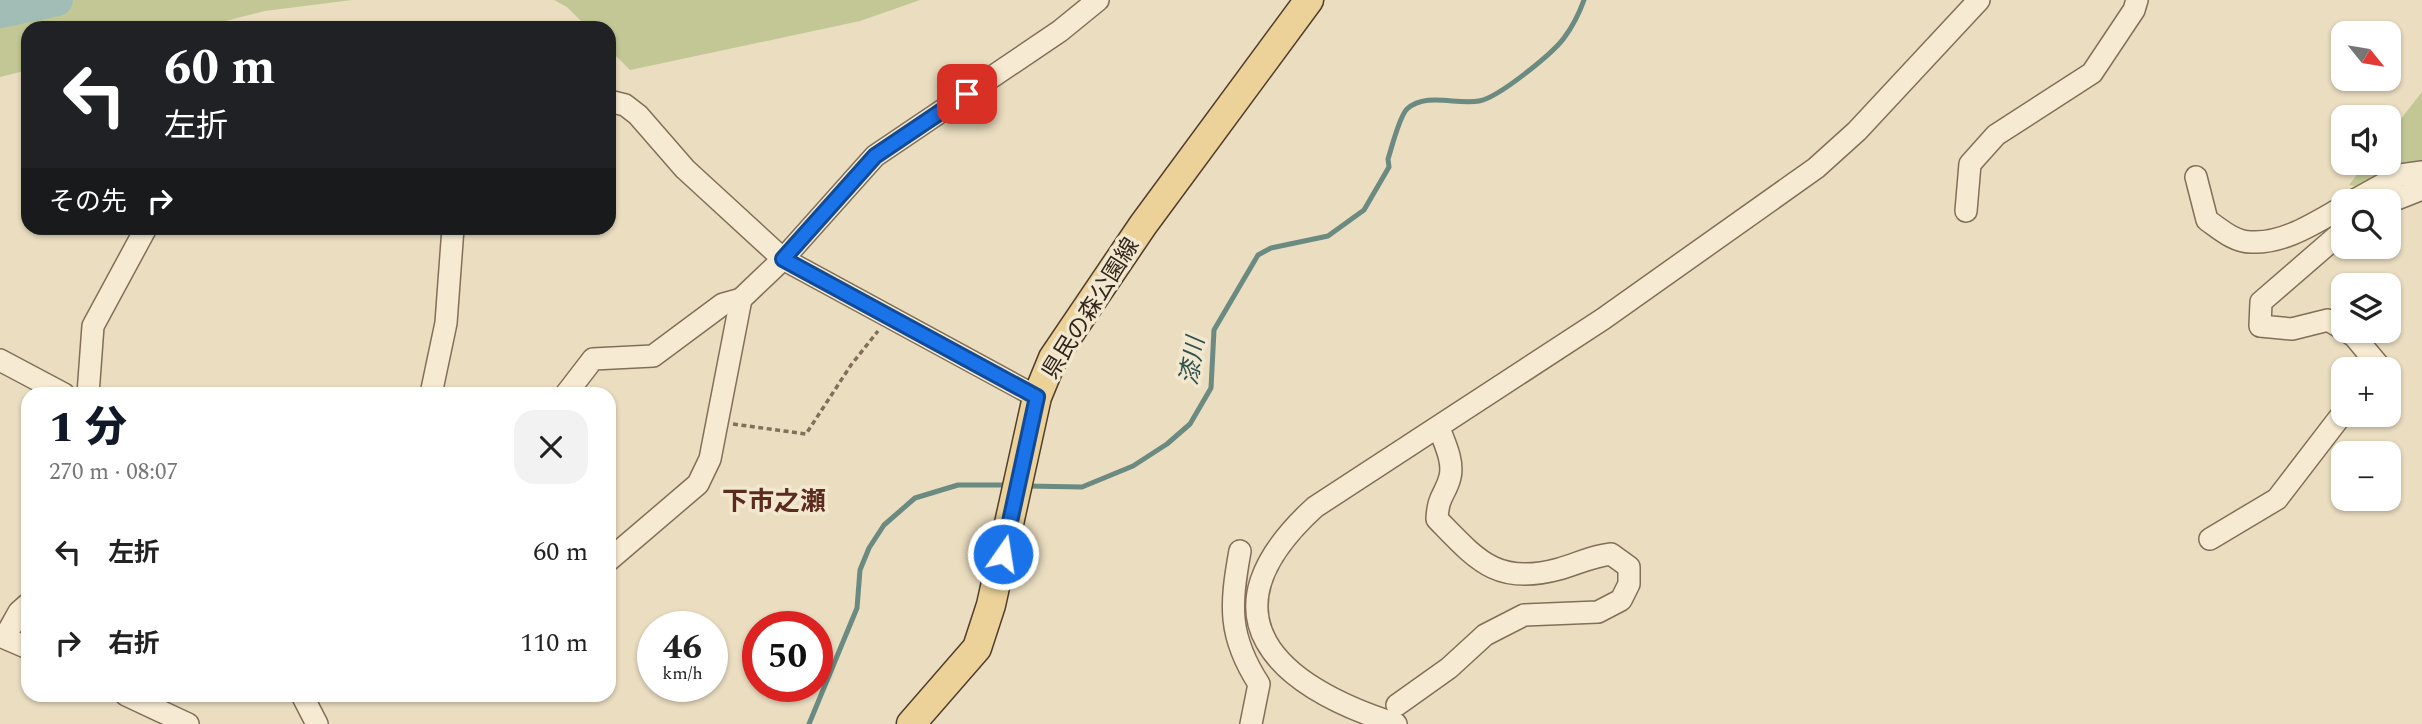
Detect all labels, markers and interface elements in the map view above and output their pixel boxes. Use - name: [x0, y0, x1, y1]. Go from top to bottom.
- north arrow: [2331, 21, 2401, 91]
- map controls: [2331, 21, 2401, 511]
- text: 60 m: [164, 31, 275, 106]
- icon: left: [49, 49, 140, 140]
- pin: [937, 64, 997, 124]
- icon: arrive: [948, 75, 986, 113]
- text: 左折: [164, 102, 228, 151]
- button: sound: [2331, 105, 2401, 175]
- text: その先: [49, 182, 127, 222]
- icon: right: [141, 182, 179, 220]
- button: search: [2331, 189, 2401, 259]
- street label: 県民の森公園線: [1034, 231, 1149, 386]
- button: layers: [2331, 273, 2401, 343]
- water label: 漆川: [1171, 332, 1215, 388]
- button: +: [2331, 357, 2401, 427]
- text: 1 分: [49, 397, 127, 460]
- button: close: [514, 410, 588, 484]
- button: −: [2331, 441, 2401, 511]
- text: 270 m · 08:07: [49, 455, 178, 490]
- district label: 下市之瀬: [722, 482, 826, 522]
- position arrow: [966, 517, 1040, 591]
- text: 60 m: [533, 532, 588, 572]
- icon: left: [49, 533, 87, 571]
- text: 左折: [108, 533, 160, 573]
- speed limit sign: 50: [742, 611, 833, 702]
- text: 46: [663, 621, 702, 674]
- text: 110 m: [520, 623, 588, 663]
- icon: right: [49, 624, 87, 662]
- text: 右折: [108, 624, 160, 664]
- text: km/h: [662, 660, 703, 687]

